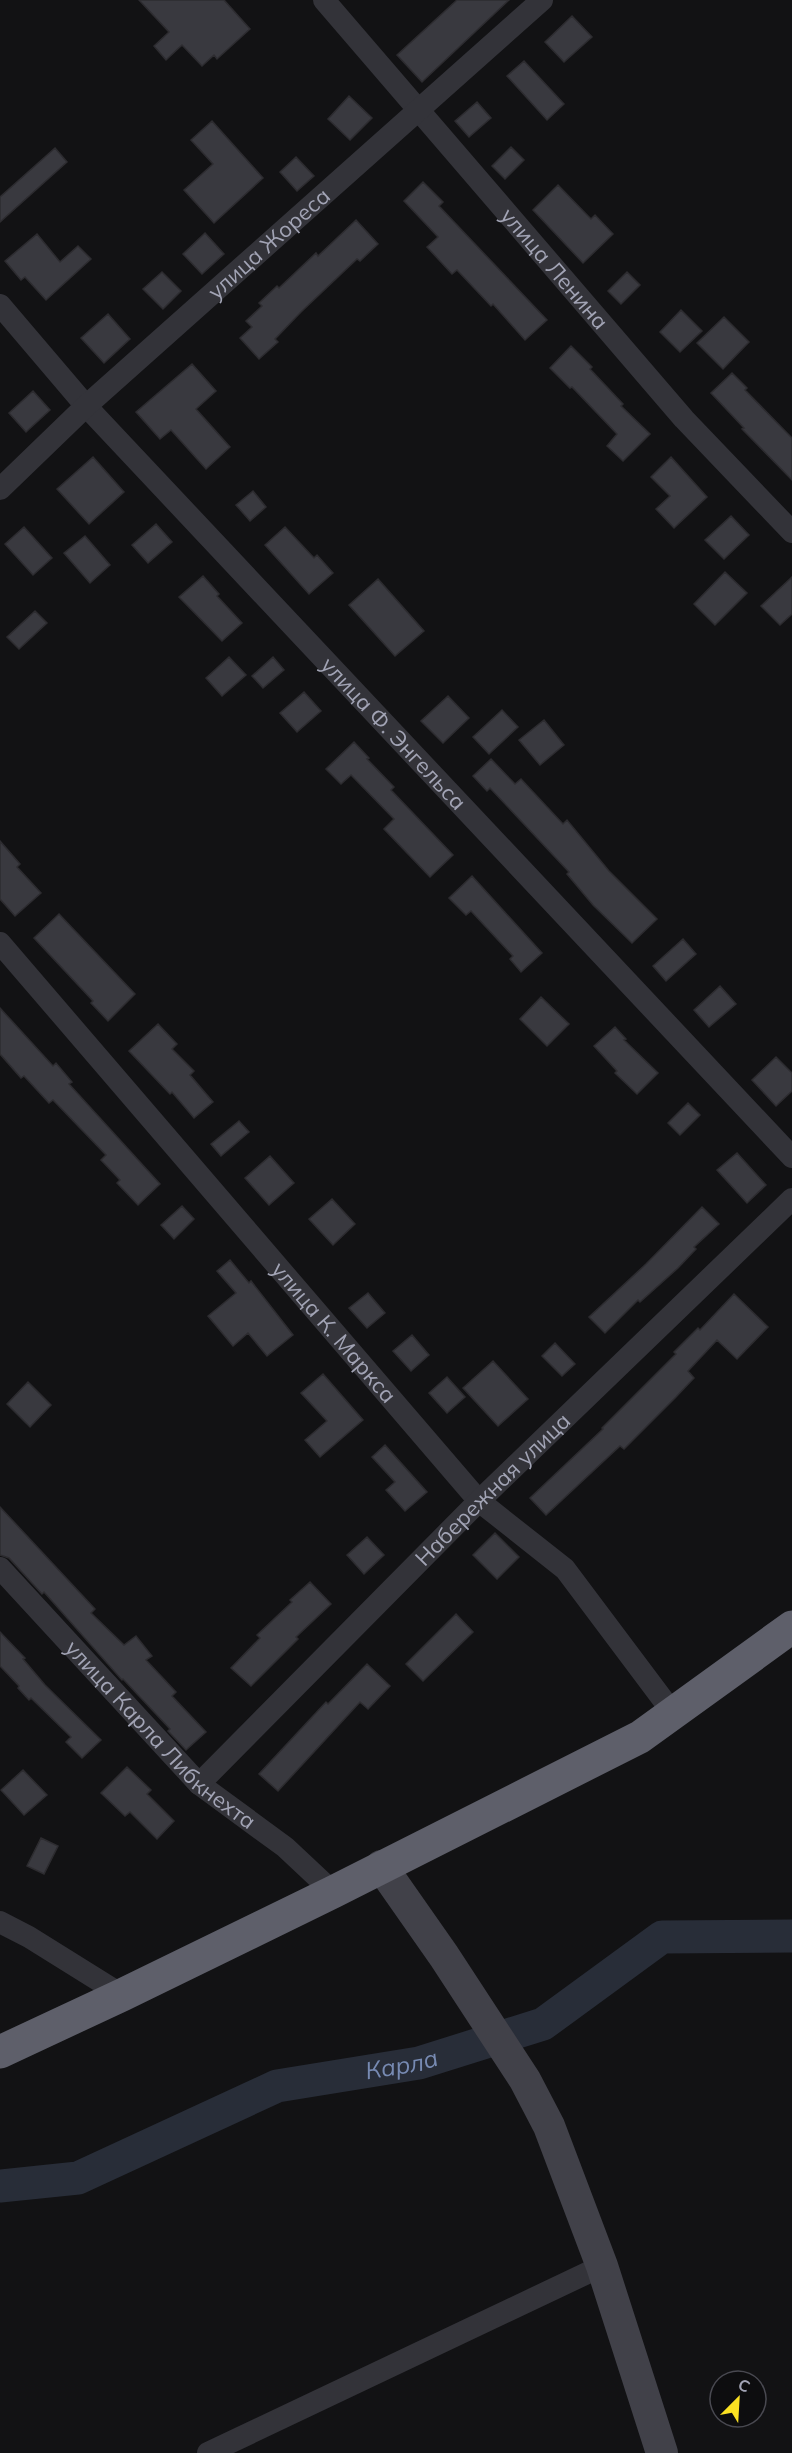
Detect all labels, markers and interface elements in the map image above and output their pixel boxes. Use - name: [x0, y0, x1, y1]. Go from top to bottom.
- street label: улица Жореса: [202, 182, 336, 305]
- street label: улица Ленина: [495, 202, 615, 335]
- street label: улица Ф. Энгельса: [315, 651, 472, 816]
- street label: улица К. Маркса: [266, 1256, 403, 1409]
- street label: Набережная улица: [409, 1407, 576, 1572]
- street label: улица Карла Либкнехта: [59, 1634, 262, 1835]
- water label: Карла: [363, 2042, 442, 2085]
- north arrow: [708, 2369, 768, 2429]
- text: С: [735, 2374, 753, 2397]

